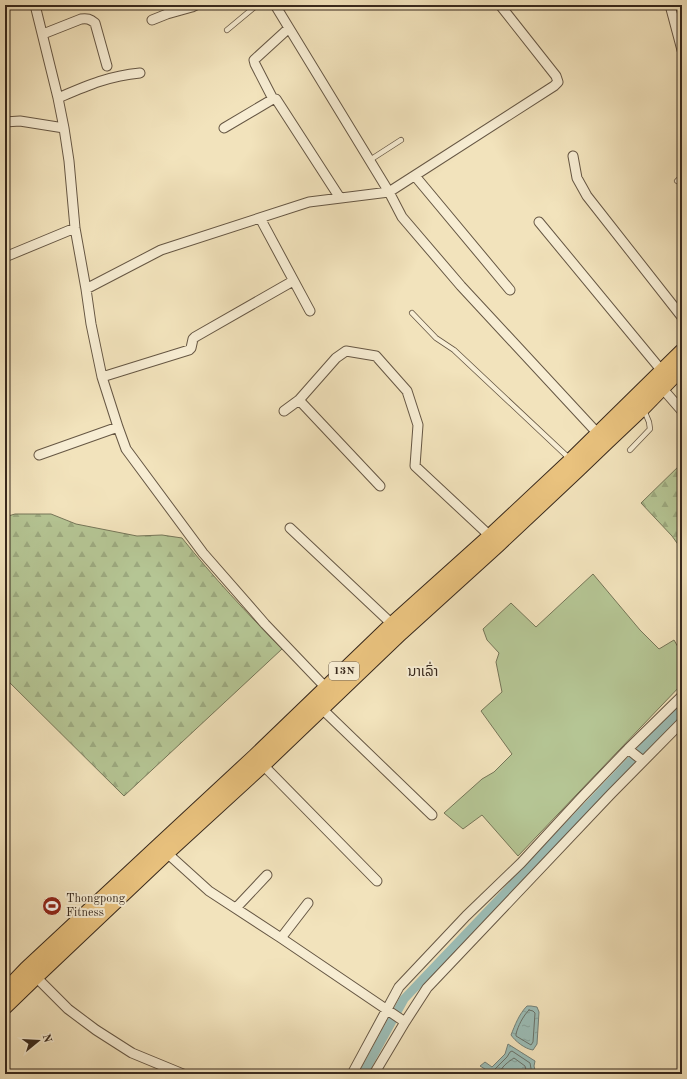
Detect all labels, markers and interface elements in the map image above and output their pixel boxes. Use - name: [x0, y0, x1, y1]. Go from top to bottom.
- district label: ນາເລົ່າ: [408, 661, 438, 679]
- road number: 13N: [329, 662, 359, 680]
- place label: Thongpong Fitness: [66, 893, 126, 919]
- sports icon: Thongpong Fitness: [41, 895, 63, 917]
- north arrow: [18, 1021, 58, 1061]
- text: N: [40, 1033, 53, 1045]

